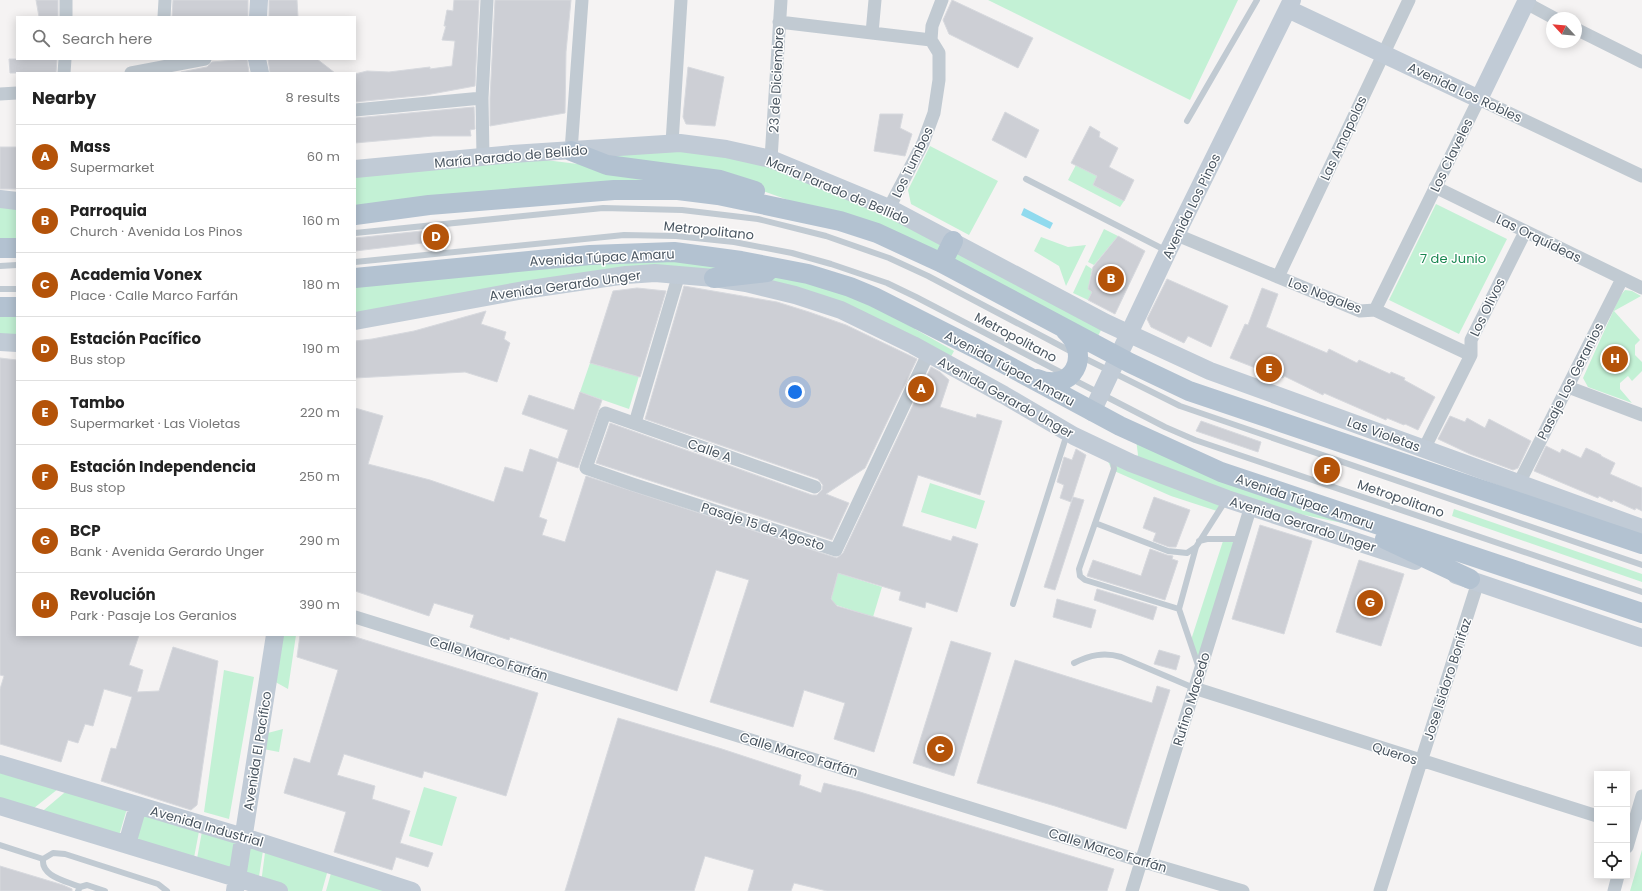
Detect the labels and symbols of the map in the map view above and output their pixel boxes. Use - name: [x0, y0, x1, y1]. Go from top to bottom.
- north arrow: [1546, 12, 1582, 48]
- street label: 23 de Diciembre: [764, 27, 789, 133]
- street label: Avenida Los Robles: [1405, 58, 1525, 127]
- street label: Las Amapolas: [1316, 93, 1371, 184]
- street label: Los Claveles: [1425, 115, 1478, 195]
- street label: Los Tumbos: [887, 123, 938, 201]
- street label: María Parado de Bellido: [434, 140, 589, 173]
- street label: Avenida Los Pinos: [1158, 150, 1225, 262]
- street label: María Parado de Bellido: [763, 152, 912, 229]
- street label: Las Orquídeas: [1493, 210, 1585, 267]
- street label: Metropolitano: [663, 216, 755, 245]
- pin: D: [423, 222, 449, 252]
- street label: Avenida Túpac Amaru: [529, 244, 675, 271]
- park label: 7 de Junio: [1420, 249, 1486, 268]
- pin: B: [1098, 264, 1124, 294]
- street label: Avenida Gerardo Unger: [488, 265, 642, 306]
- street label: Los Nogales: [1285, 273, 1364, 318]
- street label: Los Olivos: [1465, 274, 1510, 340]
- street label: Metropolitano: [971, 308, 1060, 367]
- street label: Pasaje Los Geranios: [1533, 319, 1608, 443]
- street label: Avenida Túpac Amaru: [941, 326, 1078, 411]
- pin: H: [1602, 344, 1628, 374]
- street label: Avenida Gerardo Unger: [934, 352, 1077, 443]
- pin: E: [1256, 354, 1282, 384]
- pin: A: [908, 374, 934, 404]
- your location: [785, 382, 805, 402]
- street label: Las Violetas: [1345, 412, 1423, 457]
- street label: Calle A: [685, 434, 735, 467]
- pin: F: [1314, 455, 1340, 485]
- street label: Avenida Túpac Amaru: [1233, 469, 1377, 534]
- street label: Metropolitano: [1355, 475, 1447, 522]
- street label: Avenida Gerardo Unger: [1227, 492, 1379, 557]
- street label: Pasaje 15 de Agosto: [699, 498, 827, 555]
- pin: G: [1357, 588, 1383, 618]
- street label: Jose Isidoro Bonifaz: [1419, 616, 1476, 743]
- street label: Calle Marco Farfán: [427, 631, 550, 686]
- street label: Rufino Macedo: [1168, 650, 1215, 748]
- street label: Avenida El Pacífico: [239, 690, 276, 812]
- street label: Calle Marco Farfán: [737, 727, 860, 782]
- pin: C: [927, 734, 953, 764]
- street label: Queros: [1370, 737, 1420, 770]
- street label: Avenida Industrial: [148, 801, 266, 852]
- street label: Calle Marco Farfán: [1046, 823, 1169, 878]

